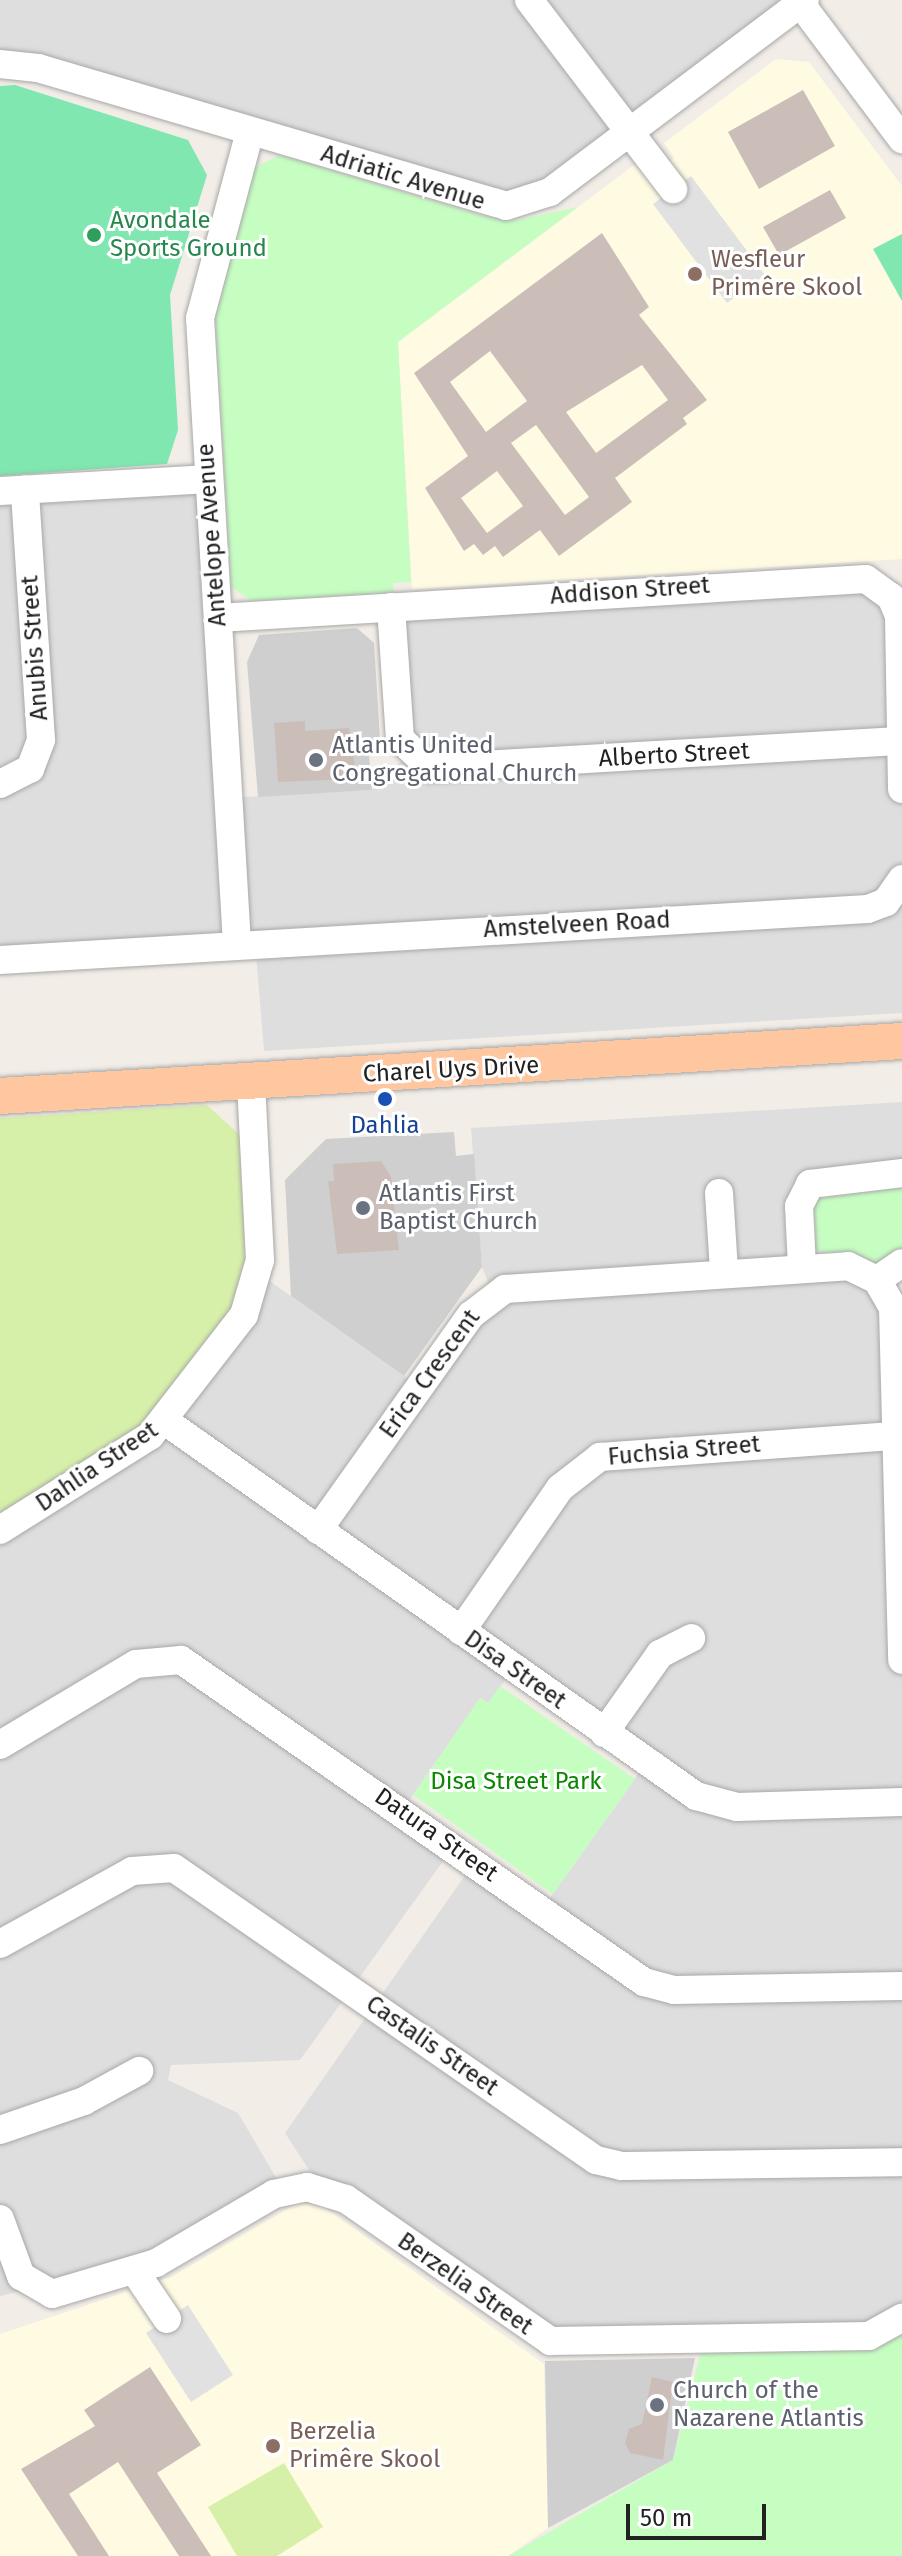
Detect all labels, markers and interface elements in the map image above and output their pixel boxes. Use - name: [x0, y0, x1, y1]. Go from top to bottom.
- street label: Adriatic Avenue: [317, 139, 489, 217]
- place label: Avondale Sports Ground: [110, 207, 267, 263]
- marker: Avondale Sports Ground: [85, 226, 103, 244]
- place label: Wesfleur Primêre Skool: [711, 246, 862, 302]
- marker: Wesfleur Primêre Skool: [686, 265, 704, 283]
- street label: Antelope Avenue: [191, 442, 233, 628]
- street label: Addison Street: [549, 571, 711, 611]
- street label: Anubis Street: [16, 574, 54, 722]
- place label: Atlantis United Congregational Church: [332, 732, 577, 788]
- street label: Alberto Street: [598, 737, 750, 773]
- marker: Atlantis United Congregational Church: [307, 751, 325, 769]
- street label: Amstelveen Road: [483, 906, 671, 944]
- street label: Charel Uys Drive: [362, 1051, 540, 1089]
- marker: Dahlia: [376, 1090, 394, 1108]
- place label: Dahlia: [350, 1112, 420, 1140]
- place label: Atlantis First Baptist Church: [379, 1180, 538, 1236]
- marker: Atlantis First Baptist Church: [354, 1199, 372, 1217]
- street label: Erica Crescent: [374, 1304, 486, 1444]
- street label: Dahlia Street: [31, 1416, 163, 1518]
- street label: Fuchsia Street: [607, 1430, 761, 1472]
- street label: Disa Street: [459, 1624, 571, 1716]
- park label: Disa Street Park: [430, 1768, 602, 1796]
- street label: Datura Street: [369, 1782, 503, 1888]
- street label: Castalis Street: [360, 1990, 504, 2102]
- street label: Berzelia Street: [392, 2227, 538, 2341]
- place label: Church of the Nazarene Atlantis: [673, 2377, 864, 2433]
- marker: Church of the Nazarene Atlantis: [648, 2396, 666, 2414]
- place label: Berzelia Primêre Skool: [289, 2418, 440, 2474]
- marker: Berzelia Primêre Skool: [264, 2437, 282, 2455]
- scale bar: [630, 2488, 770, 2538]
- text: 50 m: [640, 2504, 692, 2532]

